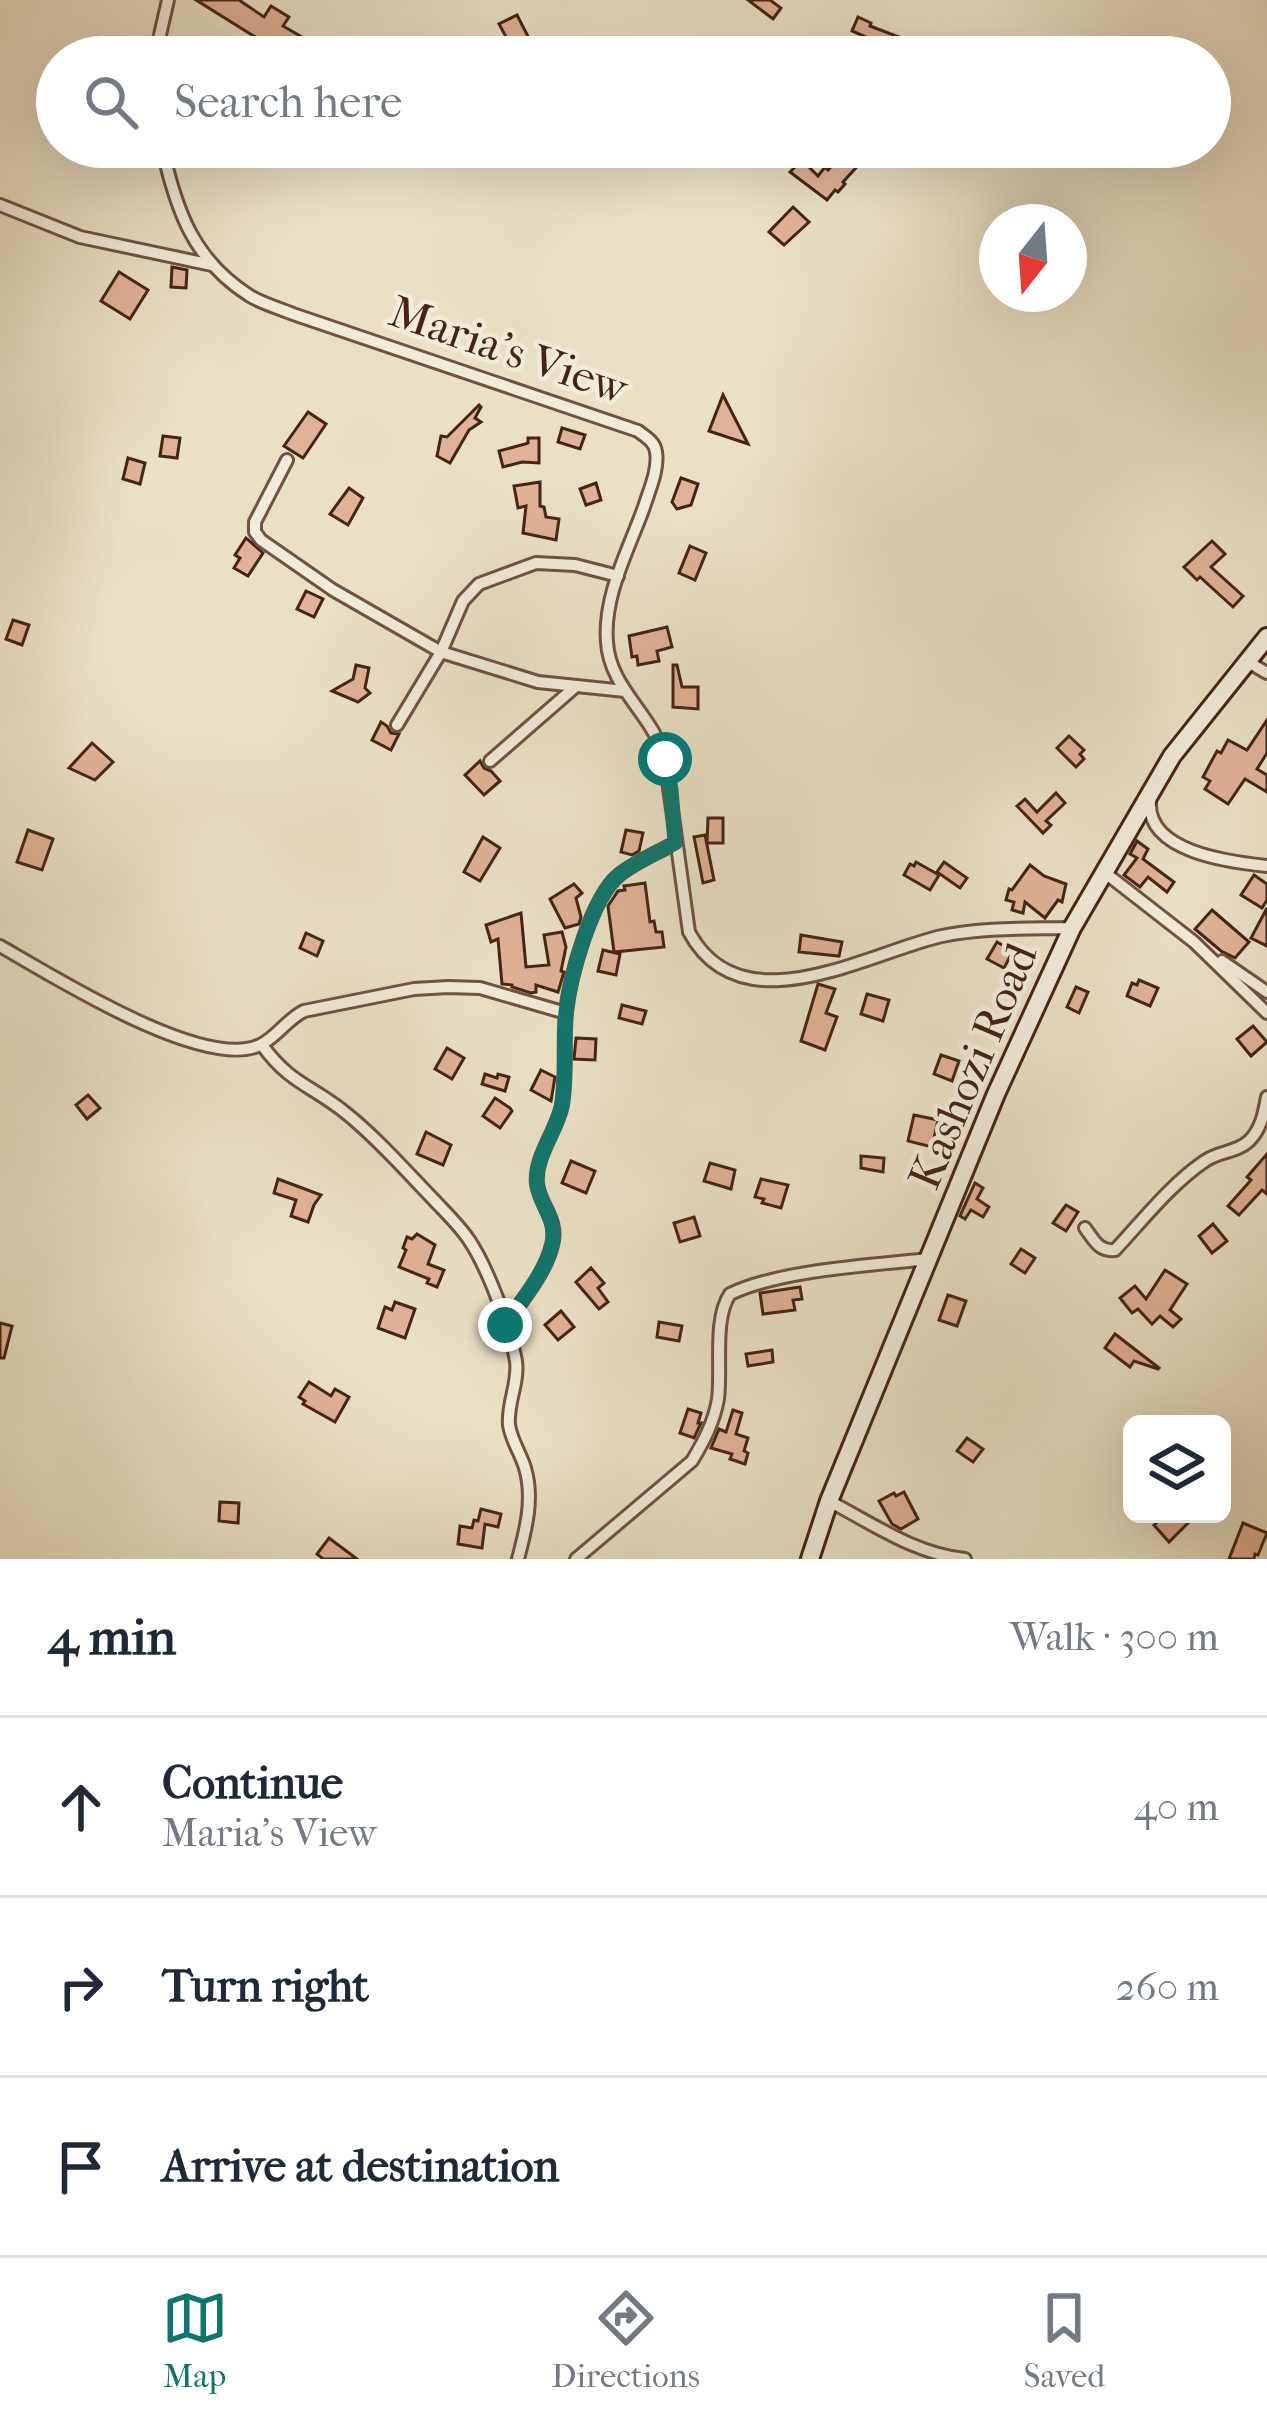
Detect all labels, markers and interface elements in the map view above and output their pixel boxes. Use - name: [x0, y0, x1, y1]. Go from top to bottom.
- search box: [36, 36, 1231, 168]
- icon: search: [78, 69, 144, 135]
- text: Search here: [174, 76, 402, 129]
- north arrow: [979, 204, 1087, 312]
- street label: Maria's View: [383, 285, 636, 416]
- route start: [638, 732, 692, 786]
- street label: Kashozi Road: [898, 936, 1049, 1197]
- route end: [478, 1298, 532, 1352]
- map controls: [1123, 1415, 1231, 1523]
- button: layers: [1123, 1415, 1231, 1523]
- text: 4 min: [48, 1607, 176, 1667]
- text: Walk · 300 m: [1010, 1614, 1219, 1660]
- text: Continue: [162, 1757, 343, 1810]
- icon: ahead: [48, 1774, 114, 1840]
- text: 40 m: [1134, 1784, 1219, 1830]
- text: Maria's View: [162, 1810, 377, 1856]
- icon: right: [48, 1954, 114, 2020]
- text: Turn right: [162, 1960, 369, 2013]
- text: 260 m: [1116, 1964, 1219, 2010]
- icon: arrive: [48, 2134, 114, 2200]
- text: Arrive at destination: [162, 2140, 559, 2193]
- tab: Map: [162, 2285, 228, 2396]
- tab: Directions: [551, 2285, 700, 2396]
- tab: Saved: [1023, 2285, 1105, 2396]

